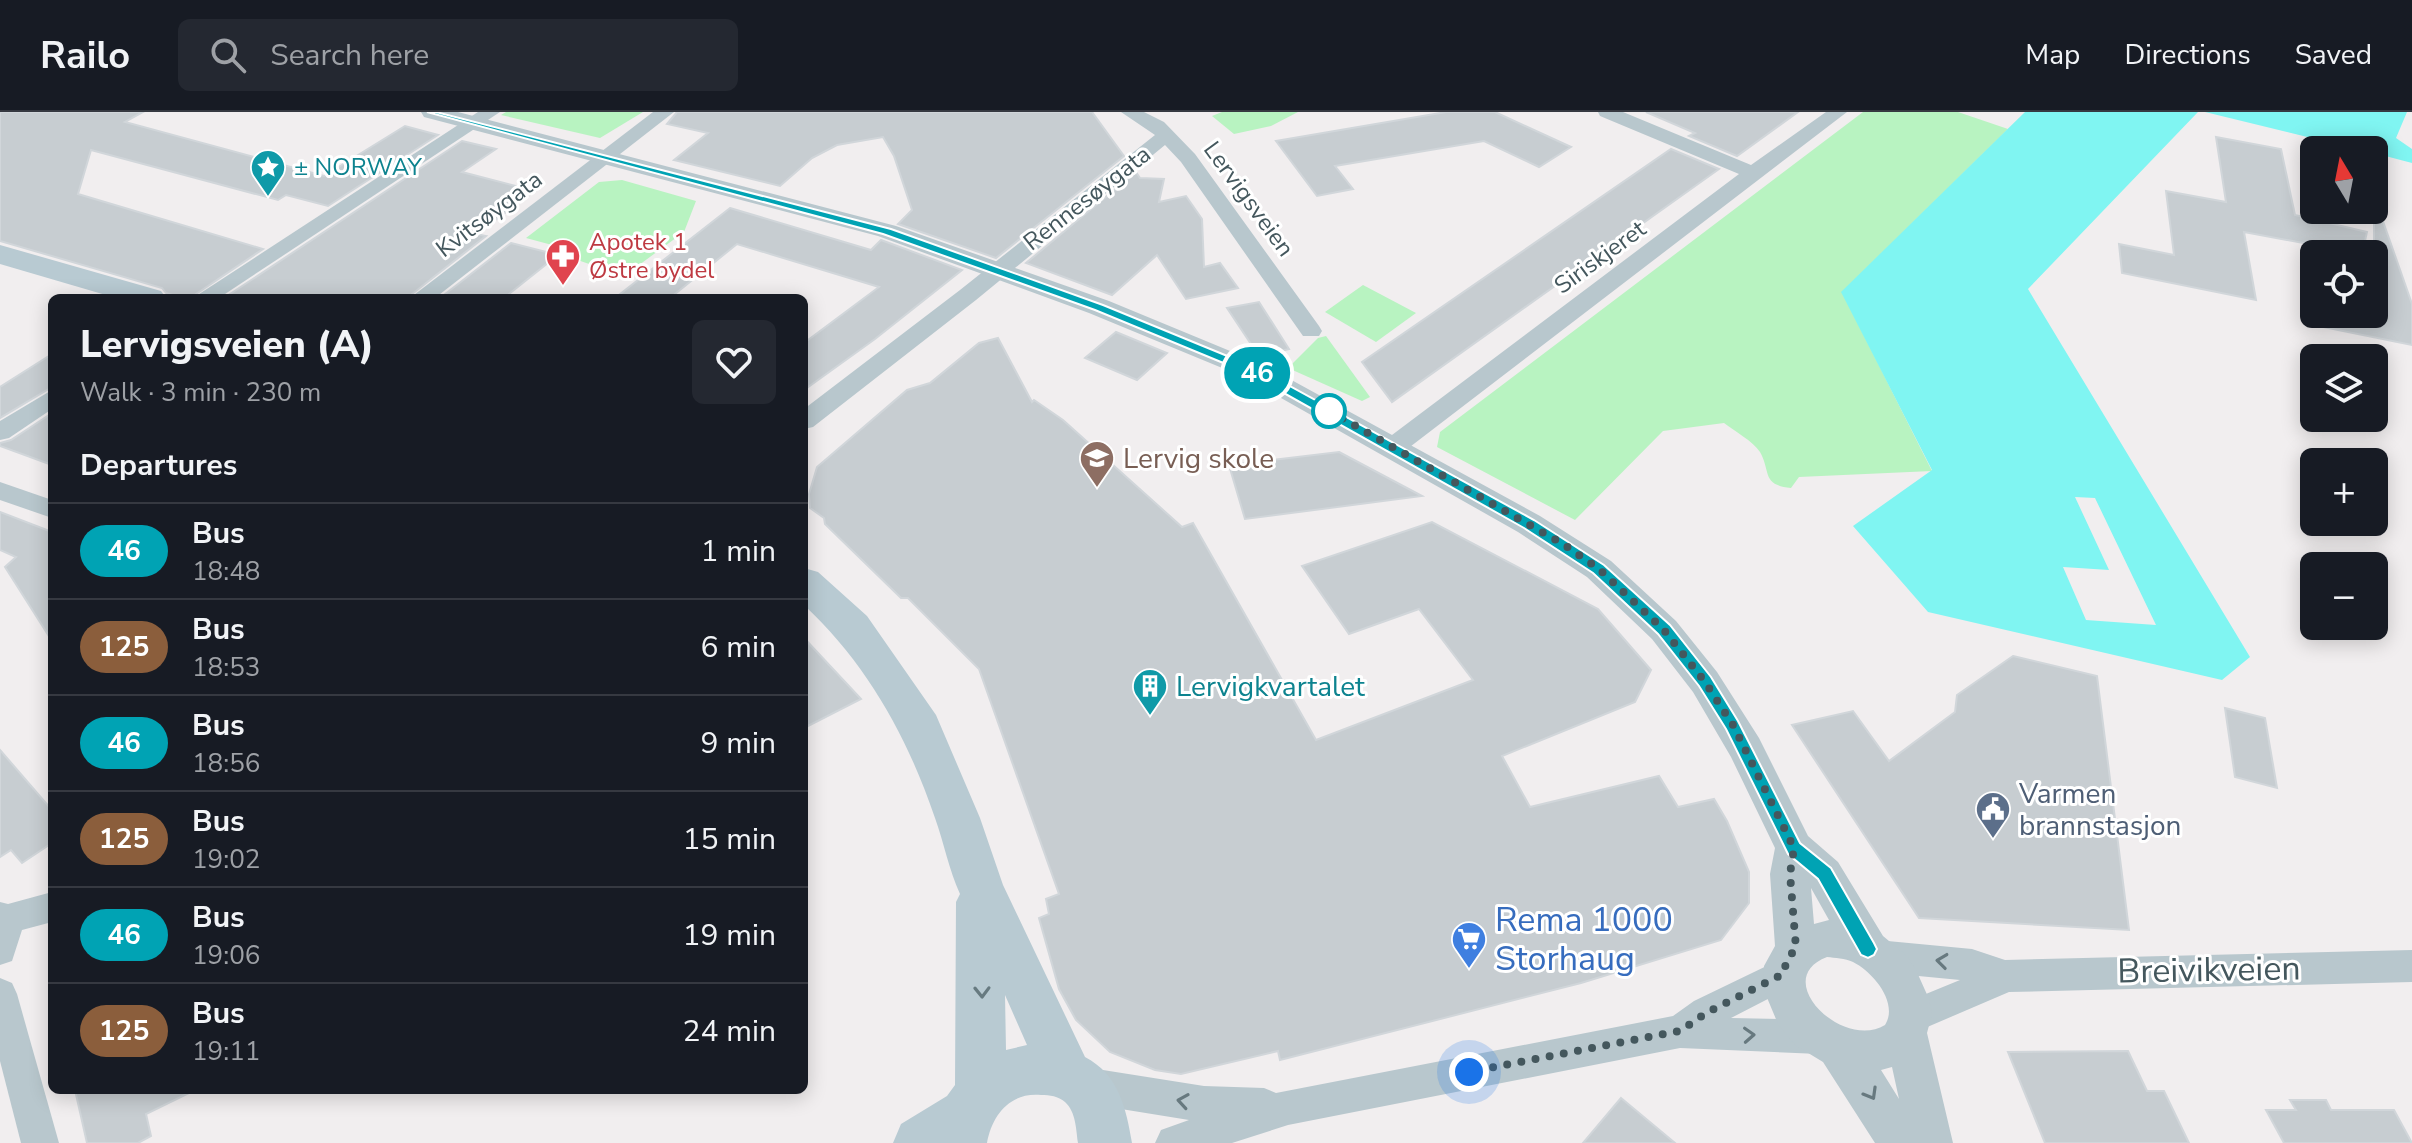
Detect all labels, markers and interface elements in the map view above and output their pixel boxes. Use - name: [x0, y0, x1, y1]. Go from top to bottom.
- search box: [178, 19, 738, 91]
- text: Railo: [40, 30, 130, 81]
- icon: search: [206, 33, 250, 77]
- text: Search here: [270, 35, 429, 76]
- text: Map: [2025, 36, 2080, 74]
- text: Directions: [2124, 36, 2251, 74]
- text: Saved: [2295, 36, 2372, 74]
- street label: Lervigsveien: [1196, 135, 1302, 263]
- north arrow: [2300, 136, 2388, 224]
- map controls: [2300, 136, 2388, 640]
- street label: Rennesøygata: [1017, 138, 1157, 258]
- place icon: ± NORWAY: [249, 148, 287, 198]
- place label: ± NORWAY: [294, 151, 423, 183]
- street label: Kvitsøygata: [429, 163, 549, 265]
- street label: Siriskjeret: [1548, 213, 1653, 301]
- place label: Apotek 1 Østre bydel: [589, 226, 714, 286]
- pharmacy icon: Apotek 1 Østre bydel: [544, 237, 582, 287]
- button: locate: [2300, 240, 2388, 328]
- text: Lervigsveien (A): [80, 319, 374, 370]
- button: heart: [692, 320, 776, 404]
- button: layers: [2300, 344, 2388, 432]
- line badge: 46: [1221, 347, 1293, 399]
- text: 46: [1240, 354, 1274, 392]
- text: Walk · 3 min · 230 m: [80, 375, 321, 410]
- unlabelled marker: [1312, 394, 1346, 428]
- school or university icon: Lervig skole: [1078, 439, 1116, 489]
- place label: Lervig skole: [1123, 440, 1274, 478]
- text: Departures: [80, 445, 237, 486]
- button: +: [2300, 448, 2388, 536]
- text: Bus: [192, 513, 245, 554]
- text: 1 min: [701, 531, 776, 572]
- text: 46: [107, 532, 141, 570]
- button: −: [2300, 552, 2388, 640]
- text: 18:48: [192, 554, 260, 589]
- text: Bus: [192, 609, 245, 650]
- text: 6 min: [701, 627, 776, 668]
- text: 125: [99, 628, 149, 666]
- text: 18:53: [192, 650, 260, 685]
- building icon: Lervigkvartalet: [1131, 667, 1169, 717]
- place label: Lervigkvartalet: [1176, 668, 1365, 706]
- text: Bus: [192, 705, 245, 746]
- text: 9 min: [701, 723, 776, 764]
- text: 46: [107, 724, 141, 762]
- text: 18:56: [192, 746, 260, 781]
- place label: Varmen brannstasjon: [2018, 775, 2181, 845]
- public building icon: Varmen brannstasjon: [1974, 790, 2012, 840]
- text: Bus: [192, 801, 245, 842]
- text: 15 min: [683, 819, 776, 860]
- text: 125: [99, 820, 149, 858]
- text: 19:02: [192, 842, 260, 877]
- text: Bus: [192, 897, 245, 938]
- place label: Rema 1000 Storhaug: [1495, 897, 1673, 982]
- text: 19 min: [683, 915, 776, 956]
- text: 46: [107, 916, 141, 954]
- supermarket icon: Rema 1000 Storhaug: [1450, 920, 1488, 970]
- text: 19:06: [192, 938, 260, 973]
- street label: Breivikveien: [2117, 945, 2301, 995]
- one-way arrow: [1935, 953, 1949, 970]
- one-way arrow: [973, 986, 991, 999]
- text: Bus: [192, 993, 245, 1034]
- text: 24 min: [683, 1011, 776, 1052]
- text: 125: [99, 1012, 149, 1050]
- one-way arrow: [1743, 1026, 1756, 1043]
- text: 19:11: [192, 1034, 260, 1069]
- your location: [1449, 1052, 1489, 1092]
- one-way arrow: [1861, 1085, 1877, 1100]
- one-way arrow: [1176, 1093, 1190, 1110]

